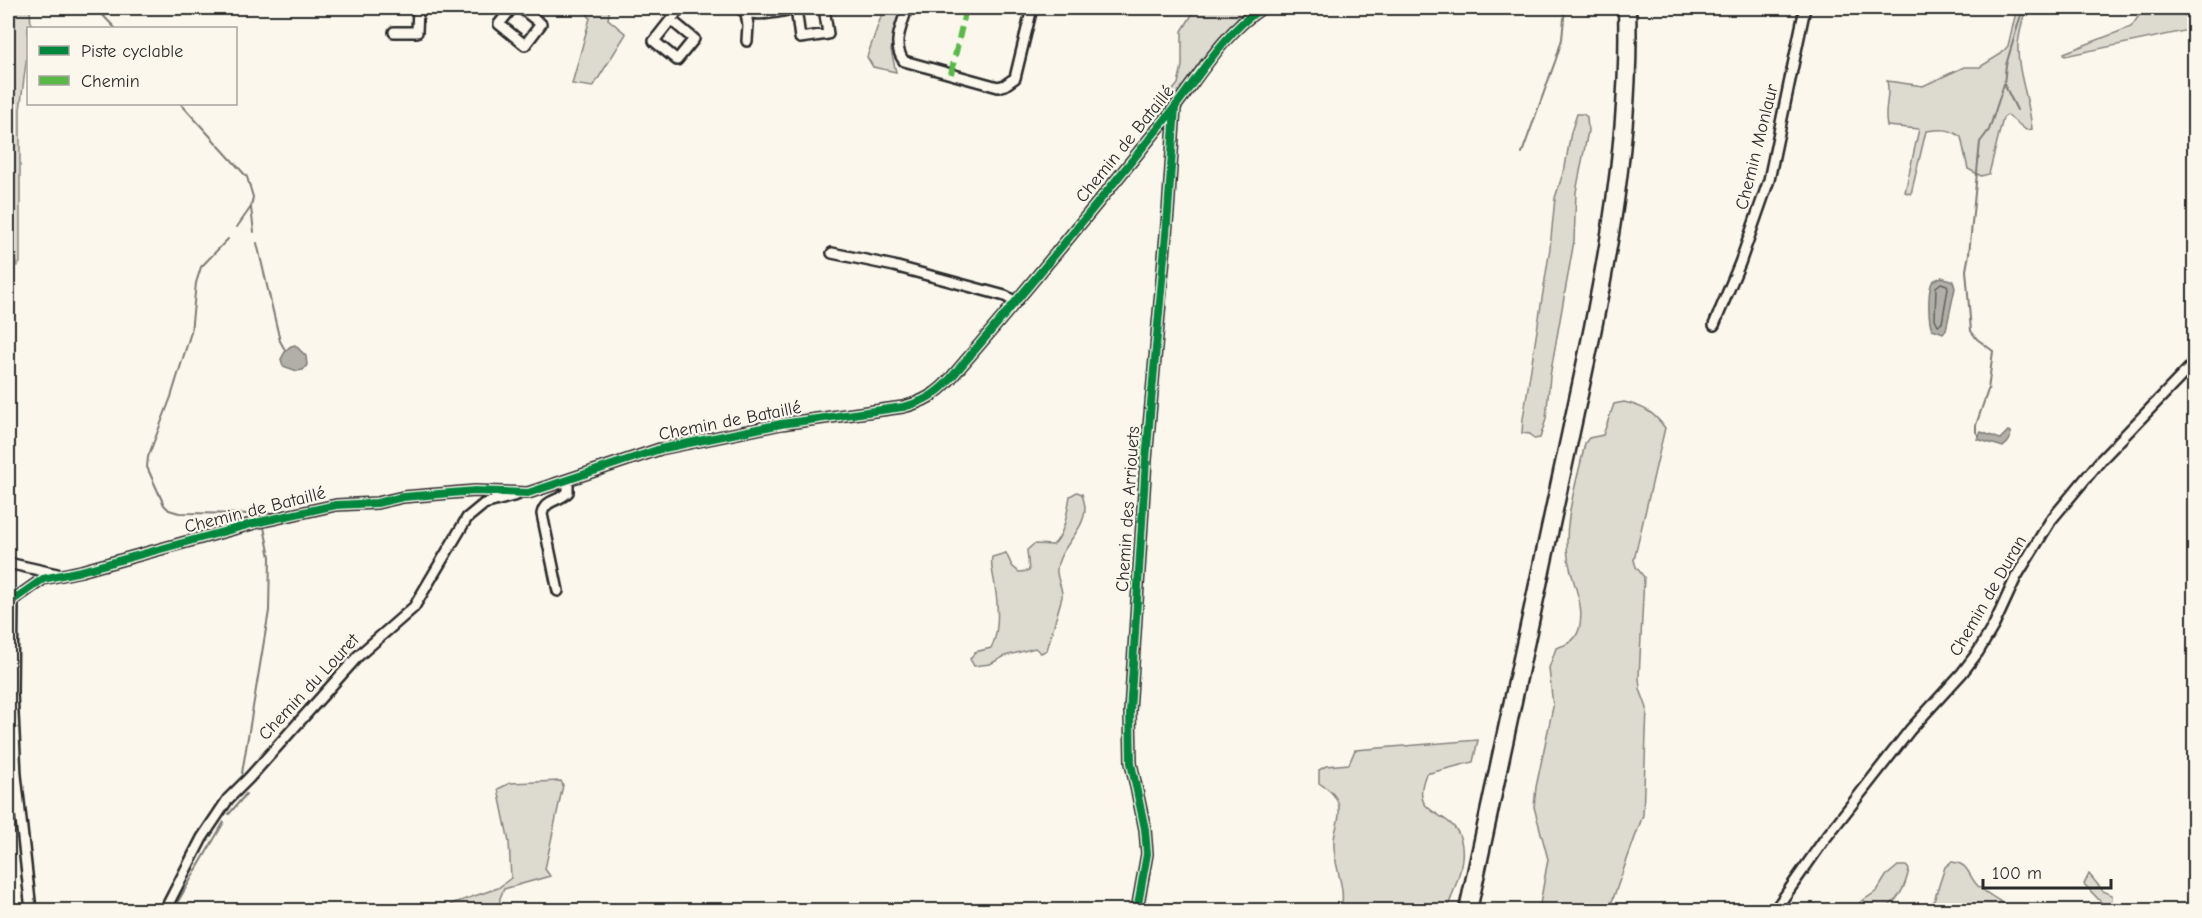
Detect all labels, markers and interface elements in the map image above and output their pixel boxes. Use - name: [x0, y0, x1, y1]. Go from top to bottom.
- legend: [27, 27, 237, 105]
- text: Piste cyclable: [81, 41, 183, 62]
- text: Chemin: [81, 71, 140, 92]
- street label: Chemin de Bataillé: [1071, 81, 1179, 207]
- street label: Chemin Monlaur: [1731, 81, 1783, 212]
- street label: Chemin de Bataillé: [657, 397, 803, 445]
- street label: Chemin des Arriouets: [1112, 426, 1144, 592]
- street label: Chemin de Bataillé: [182, 482, 328, 538]
- street label: Chemin de Duran: [1945, 532, 2031, 660]
- street label: Chemin du Louret: [254, 629, 364, 745]
- scale bar: [1983, 852, 2110, 890]
- text: 100 m: [1992, 863, 2042, 884]

